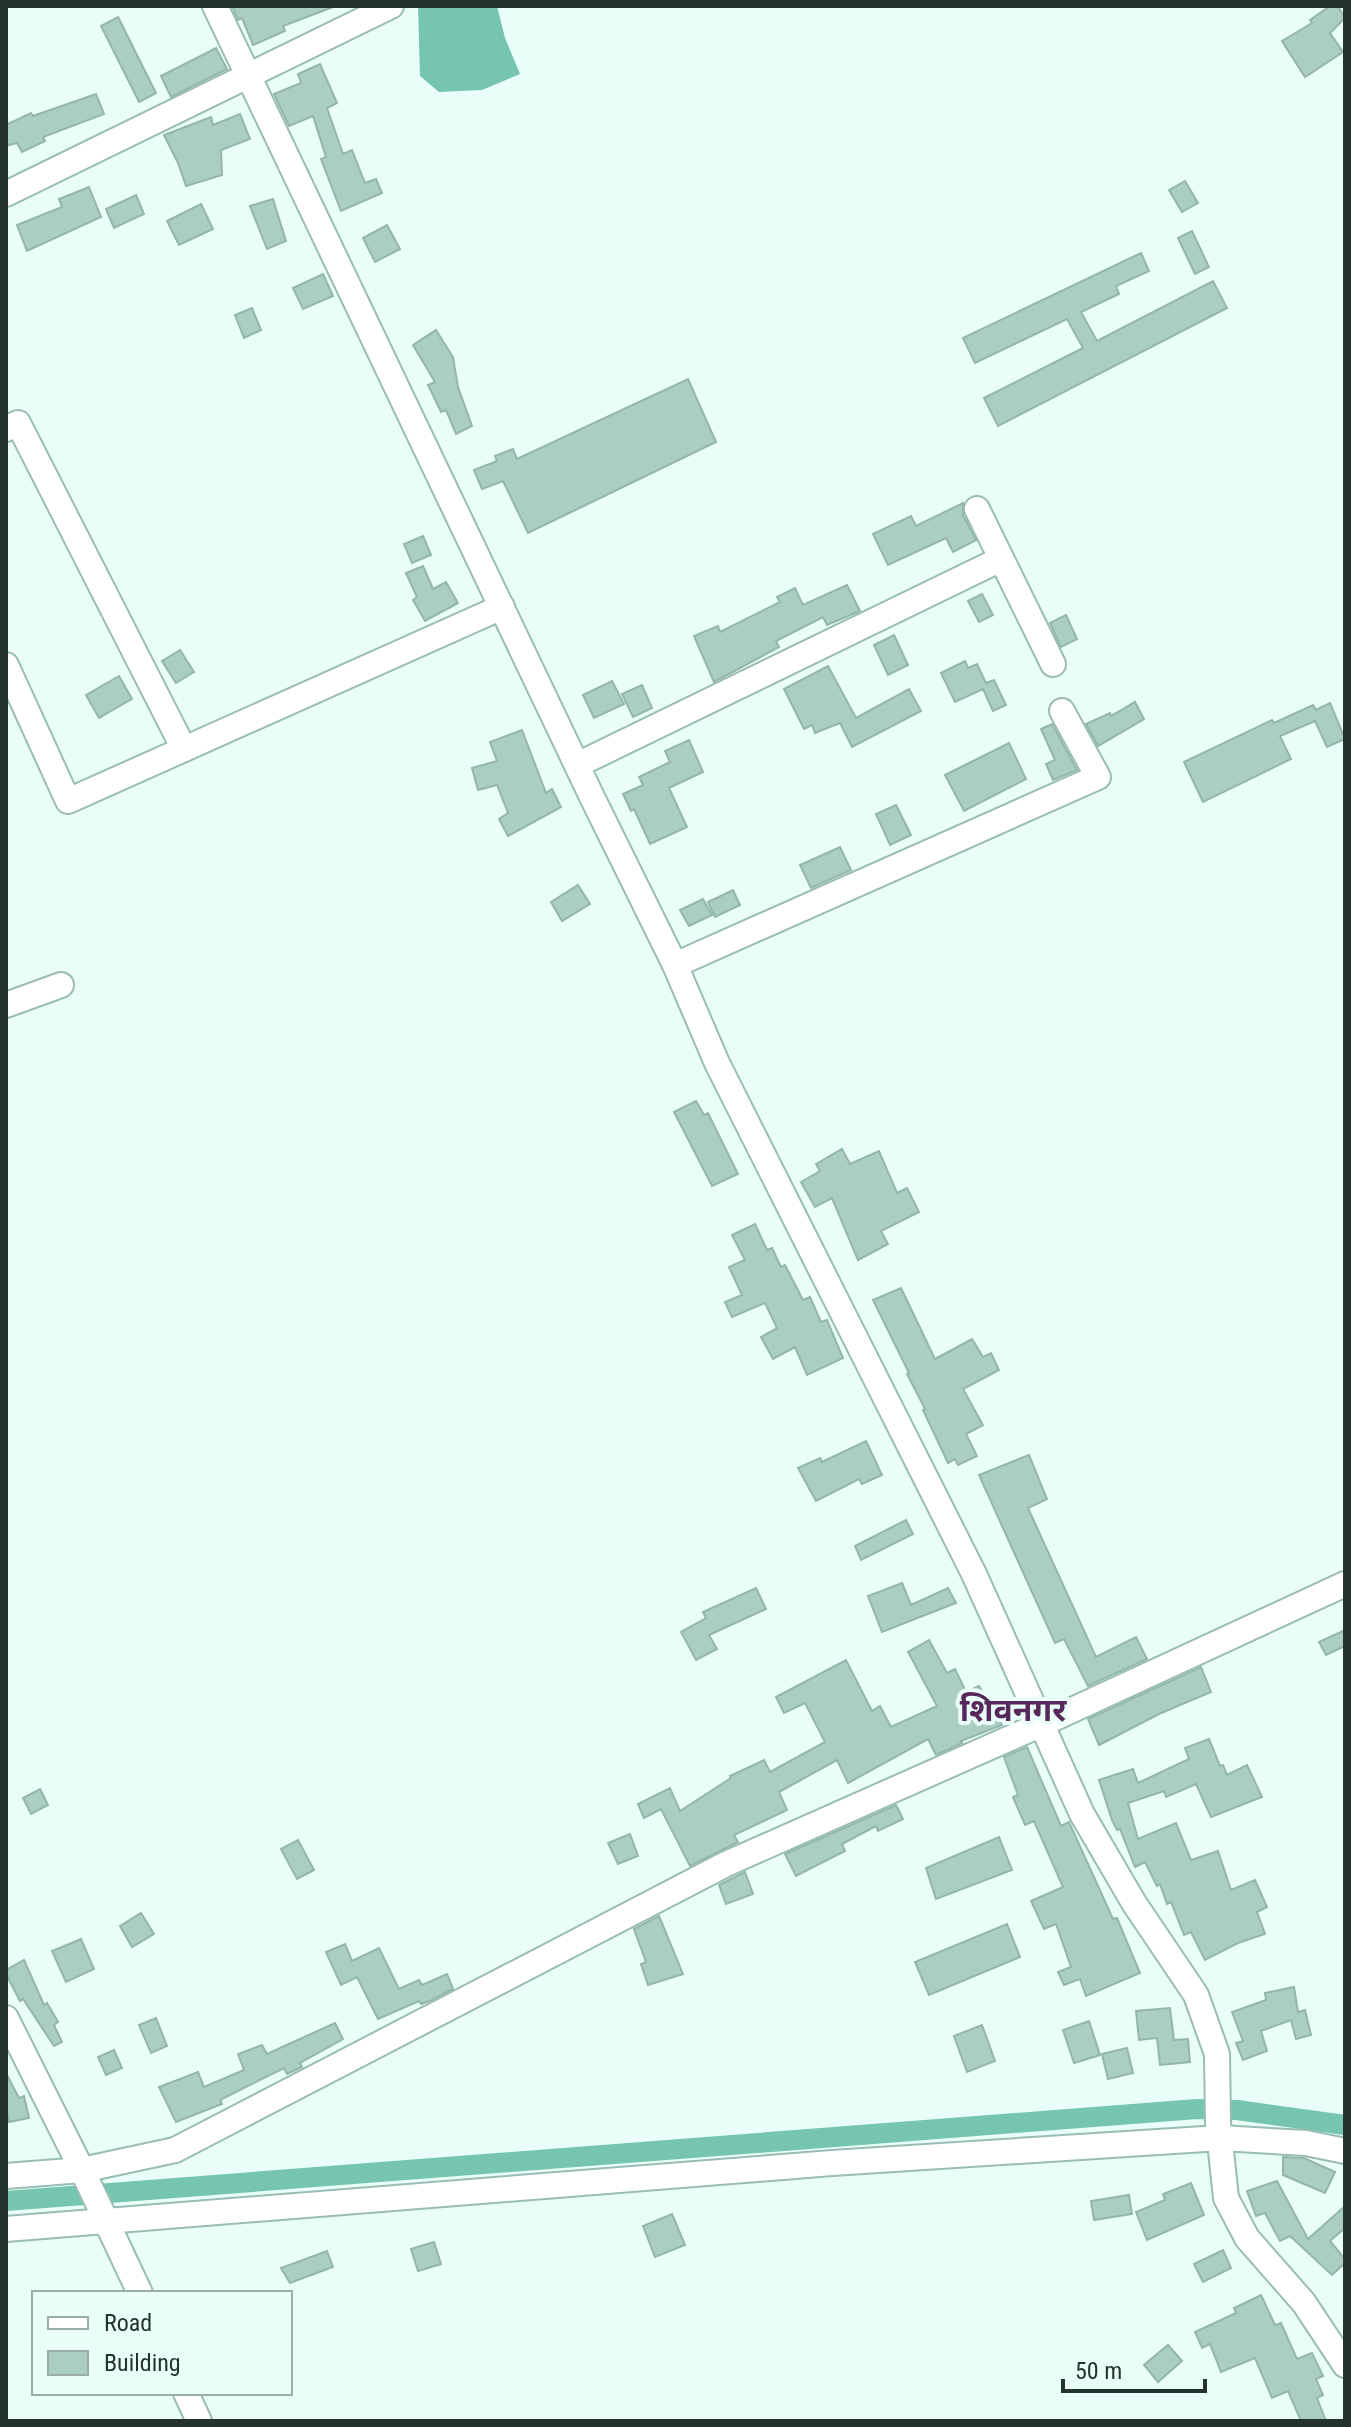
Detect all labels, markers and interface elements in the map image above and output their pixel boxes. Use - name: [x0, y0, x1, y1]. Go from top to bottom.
- district label: शिवनगर: [960, 1691, 1067, 1729]
- legend: [32, 2291, 292, 2395]
- text: Road: [104, 2309, 152, 2337]
- scale bar: [1063, 2343, 1205, 2393]
- text: Building: [104, 2349, 181, 2377]
- text: 50 m: [1075, 2357, 1122, 2385]

